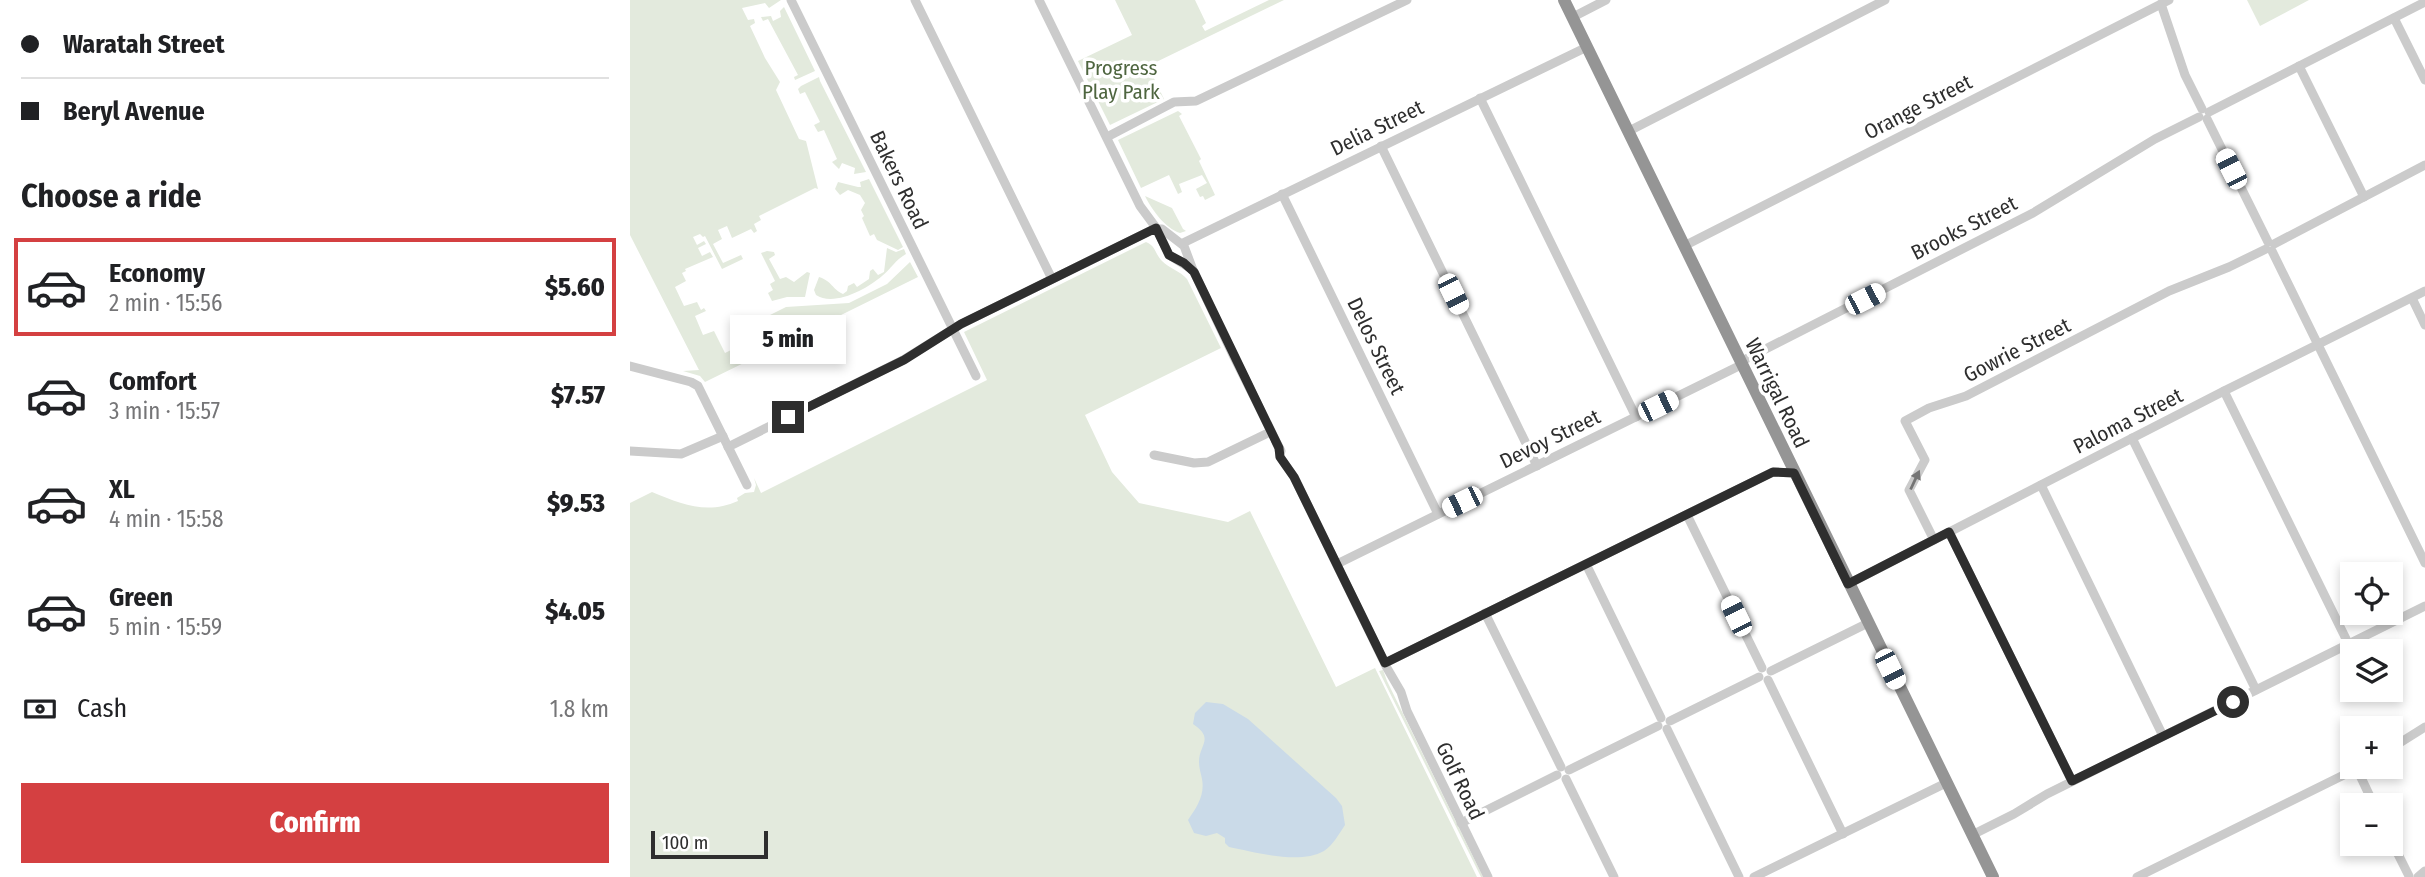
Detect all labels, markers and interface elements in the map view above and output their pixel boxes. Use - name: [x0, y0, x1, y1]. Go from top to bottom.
- text: Waratah Street: [63, 29, 225, 60]
- park label: Progress Play Park: [1082, 55, 1160, 105]
- street label: Orange Street: [1860, 69, 1976, 145]
- street label: Delia Street: [1326, 94, 1428, 162]
- text: Beryl Avenue: [63, 96, 205, 127]
- street label: Bakers Road: [864, 127, 934, 233]
- car: [2213, 146, 2250, 192]
- text: Choose a ride: [21, 177, 202, 215]
- street label: Brooks Street: [1907, 190, 2021, 266]
- icon: car: [25, 256, 88, 319]
- text: Economy: [109, 258, 205, 289]
- car: [1435, 271, 1472, 317]
- text: $5.60: [545, 272, 605, 303]
- car: [1842, 280, 1889, 318]
- text: 2 min · 15:56: [109, 289, 222, 317]
- street label: Delos Street: [1341, 293, 1411, 399]
- street label: Gowrie Street: [1959, 312, 2075, 388]
- callout: 5 min: [730, 316, 846, 364]
- text: 5 min: [762, 325, 814, 353]
- street label: Warrigal Road: [1739, 334, 1815, 452]
- icon: car: [25, 364, 88, 427]
- text: Comfort: [109, 366, 197, 397]
- text: $7.57: [551, 380, 605, 411]
- street label: Paloma Street: [2069, 382, 2187, 460]
- car: [1635, 387, 1682, 425]
- text: 3 min · 15:57: [109, 397, 220, 425]
- route end: [772, 401, 804, 433]
- street label: Devoy Street: [1495, 403, 1605, 475]
- one-way arrow: [1908, 470, 1920, 490]
- icon: car: [25, 472, 88, 535]
- text: XL: [109, 474, 135, 505]
- car: [1439, 483, 1486, 521]
- text: $9.53: [547, 488, 605, 519]
- text: 4 min · 15:58: [109, 505, 223, 533]
- map controls: [2340, 562, 2403, 856]
- button: locate: [2340, 562, 2403, 625]
- icon: car: [25, 580, 88, 643]
- text: Green: [109, 582, 173, 613]
- car: [1718, 593, 1755, 639]
- text: $4.05: [545, 596, 605, 627]
- text: 5 min · 15:59: [109, 613, 222, 641]
- button: layers: [2340, 639, 2403, 702]
- car: [1872, 646, 1909, 692]
- route start: [2217, 686, 2249, 718]
- icon: cash: [21, 690, 59, 728]
- text: Cash: [77, 693, 127, 724]
- text: 1.8 km: [550, 695, 609, 723]
- button: +: [2340, 716, 2403, 779]
- street label: Golf Road: [1430, 738, 1490, 824]
- button: Confirm: [21, 783, 609, 863]
- button: −: [2340, 793, 2403, 856]
- scale bar: [651, 828, 768, 860]
- text: 100 m: [662, 831, 708, 854]

